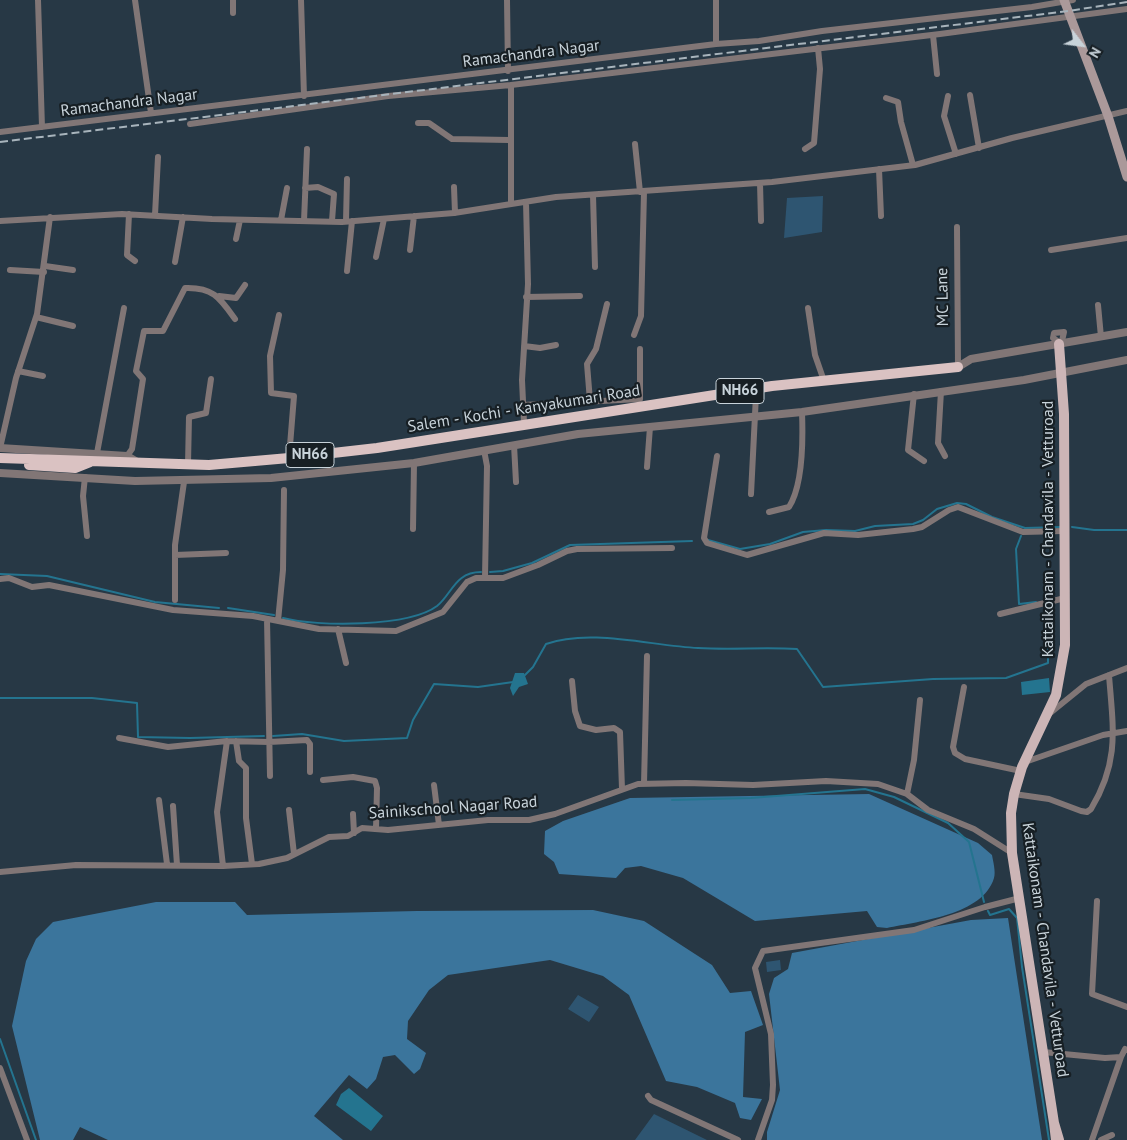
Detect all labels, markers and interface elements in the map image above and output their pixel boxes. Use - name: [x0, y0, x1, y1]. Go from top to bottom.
- north arrow: [1057, 20, 1107, 70]
- street label: Ramachandra Nagar: [461, 36, 601, 72]
- text: N: [1085, 44, 1105, 61]
- street label: Ramachandra Nagar: [59, 85, 199, 121]
- street label: MC Lane: [933, 267, 953, 327]
- road number: NH66: [716, 378, 764, 404]
- street label: Salem - Kochi - Kanyakumari Road: [406, 381, 642, 437]
- street label: Kattaikonam - Chandavila - Vetturoad: [1038, 401, 1058, 657]
- road number: NH66: [286, 442, 334, 468]
- street label: Sainikschool Nagar Road: [368, 793, 538, 823]
- street label: Kattaikonam - Chandavila - Vetturoad: [1018, 822, 1072, 1078]

